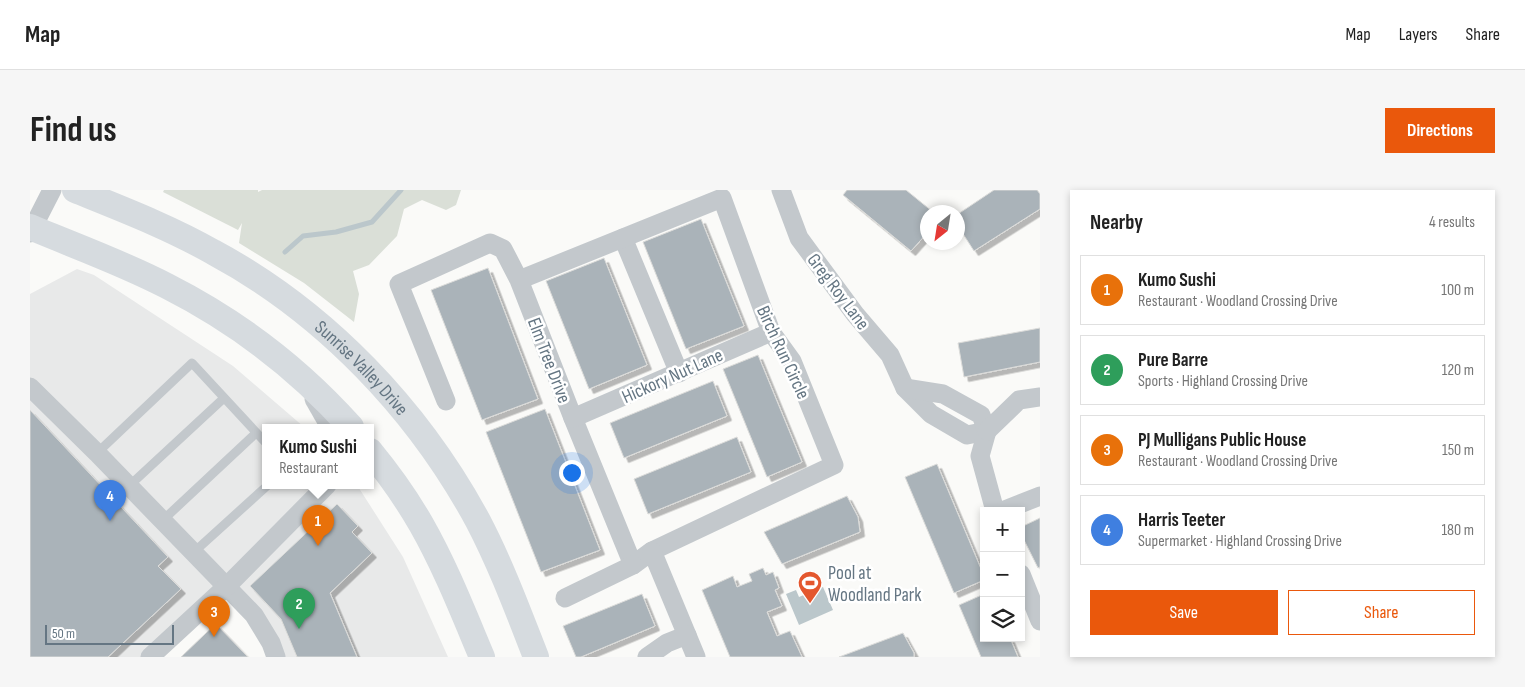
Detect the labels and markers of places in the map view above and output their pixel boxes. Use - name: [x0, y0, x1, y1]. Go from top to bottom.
- pin: 4: [94, 480, 126, 521]
- pin: 1: [302, 505, 334, 546]
- place label: Pool at Woodland Park: [828, 562, 922, 607]
- sports icon: Pool at Woodland Park: [797, 570, 823, 604]
- pin: 2: [283, 588, 315, 629]
- pin: 3: [198, 596, 230, 637]

